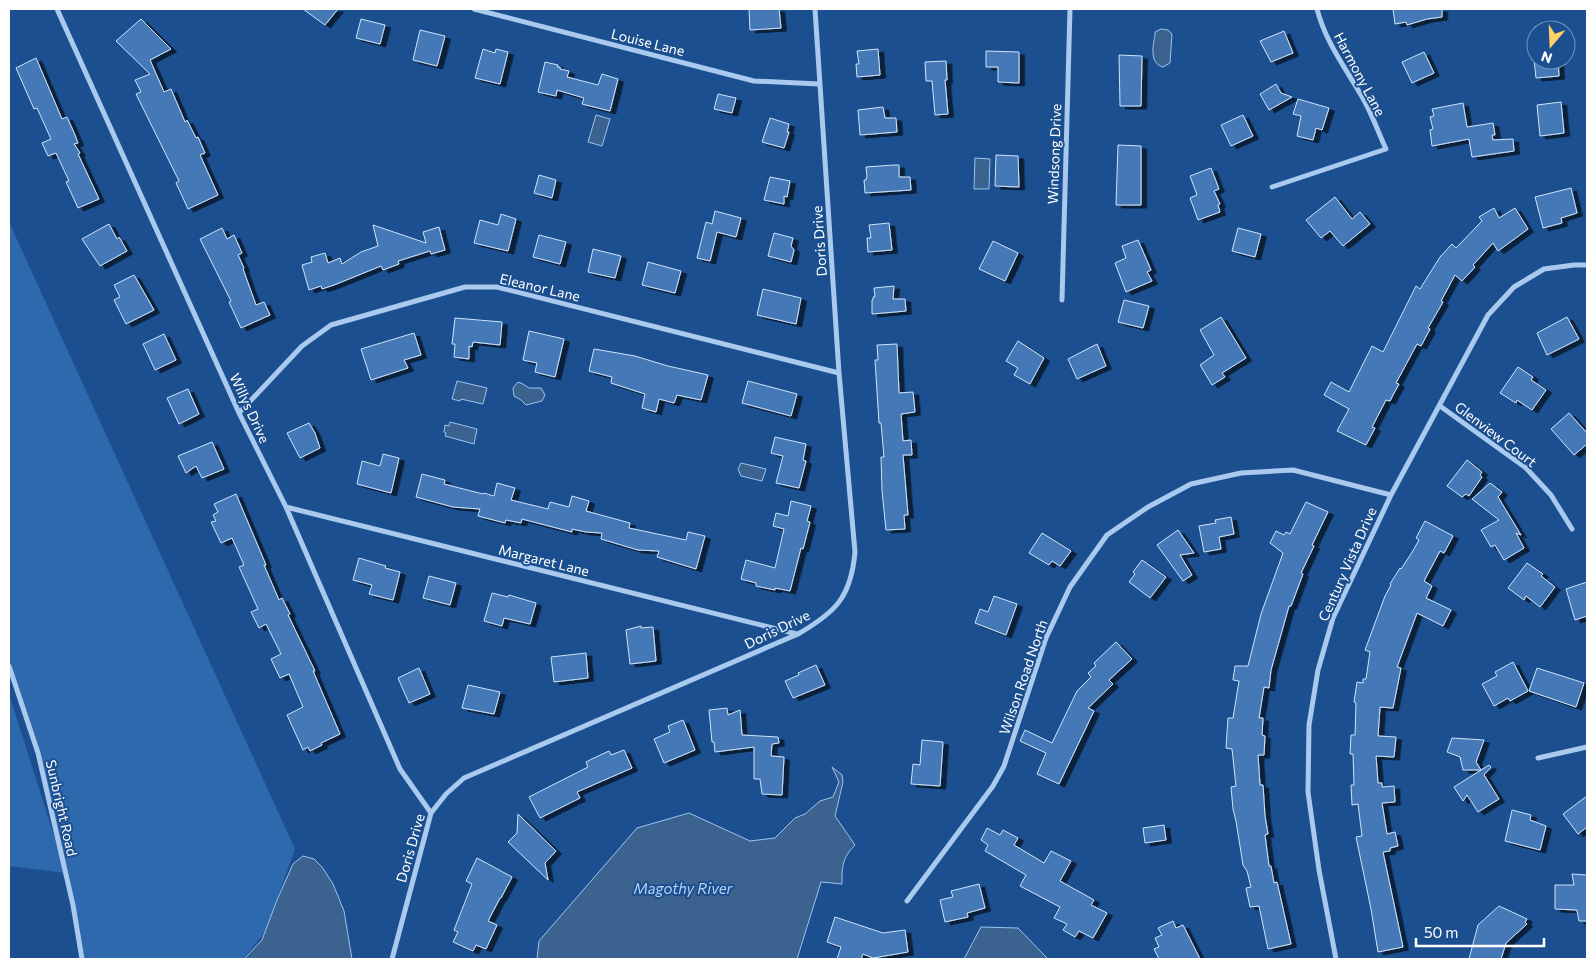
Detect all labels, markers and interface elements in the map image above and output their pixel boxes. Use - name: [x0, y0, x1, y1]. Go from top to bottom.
- north arrow: [1526, 20, 1576, 70]
- street label: Louise Lane: [610, 25, 686, 59]
- street label: Harmony Lane: [1331, 29, 1389, 119]
- text: N: [1539, 48, 1554, 68]
- street label: Windsong Drive: [1044, 103, 1064, 205]
- street label: Doris Drive: [808, 205, 830, 277]
- street label: Eleanor Lane: [498, 269, 582, 305]
- street label: Willys Drive: [226, 370, 274, 446]
- street label: Glenview Court: [1452, 398, 1540, 470]
- street label: Century Vista Drive: [1314, 504, 1380, 624]
- street label: Margaret Lane: [497, 541, 591, 579]
- street label: Doris Drive: [741, 606, 813, 652]
- street label: Wilson Road North: [995, 617, 1051, 737]
- street label: Sunbright Road: [43, 758, 81, 858]
- street label: Doris Drive: [392, 812, 428, 884]
- water label: Magothy River: [633, 879, 734, 897]
- scale bar: [1416, 916, 1544, 948]
- text: 50 m: [1424, 923, 1458, 941]

